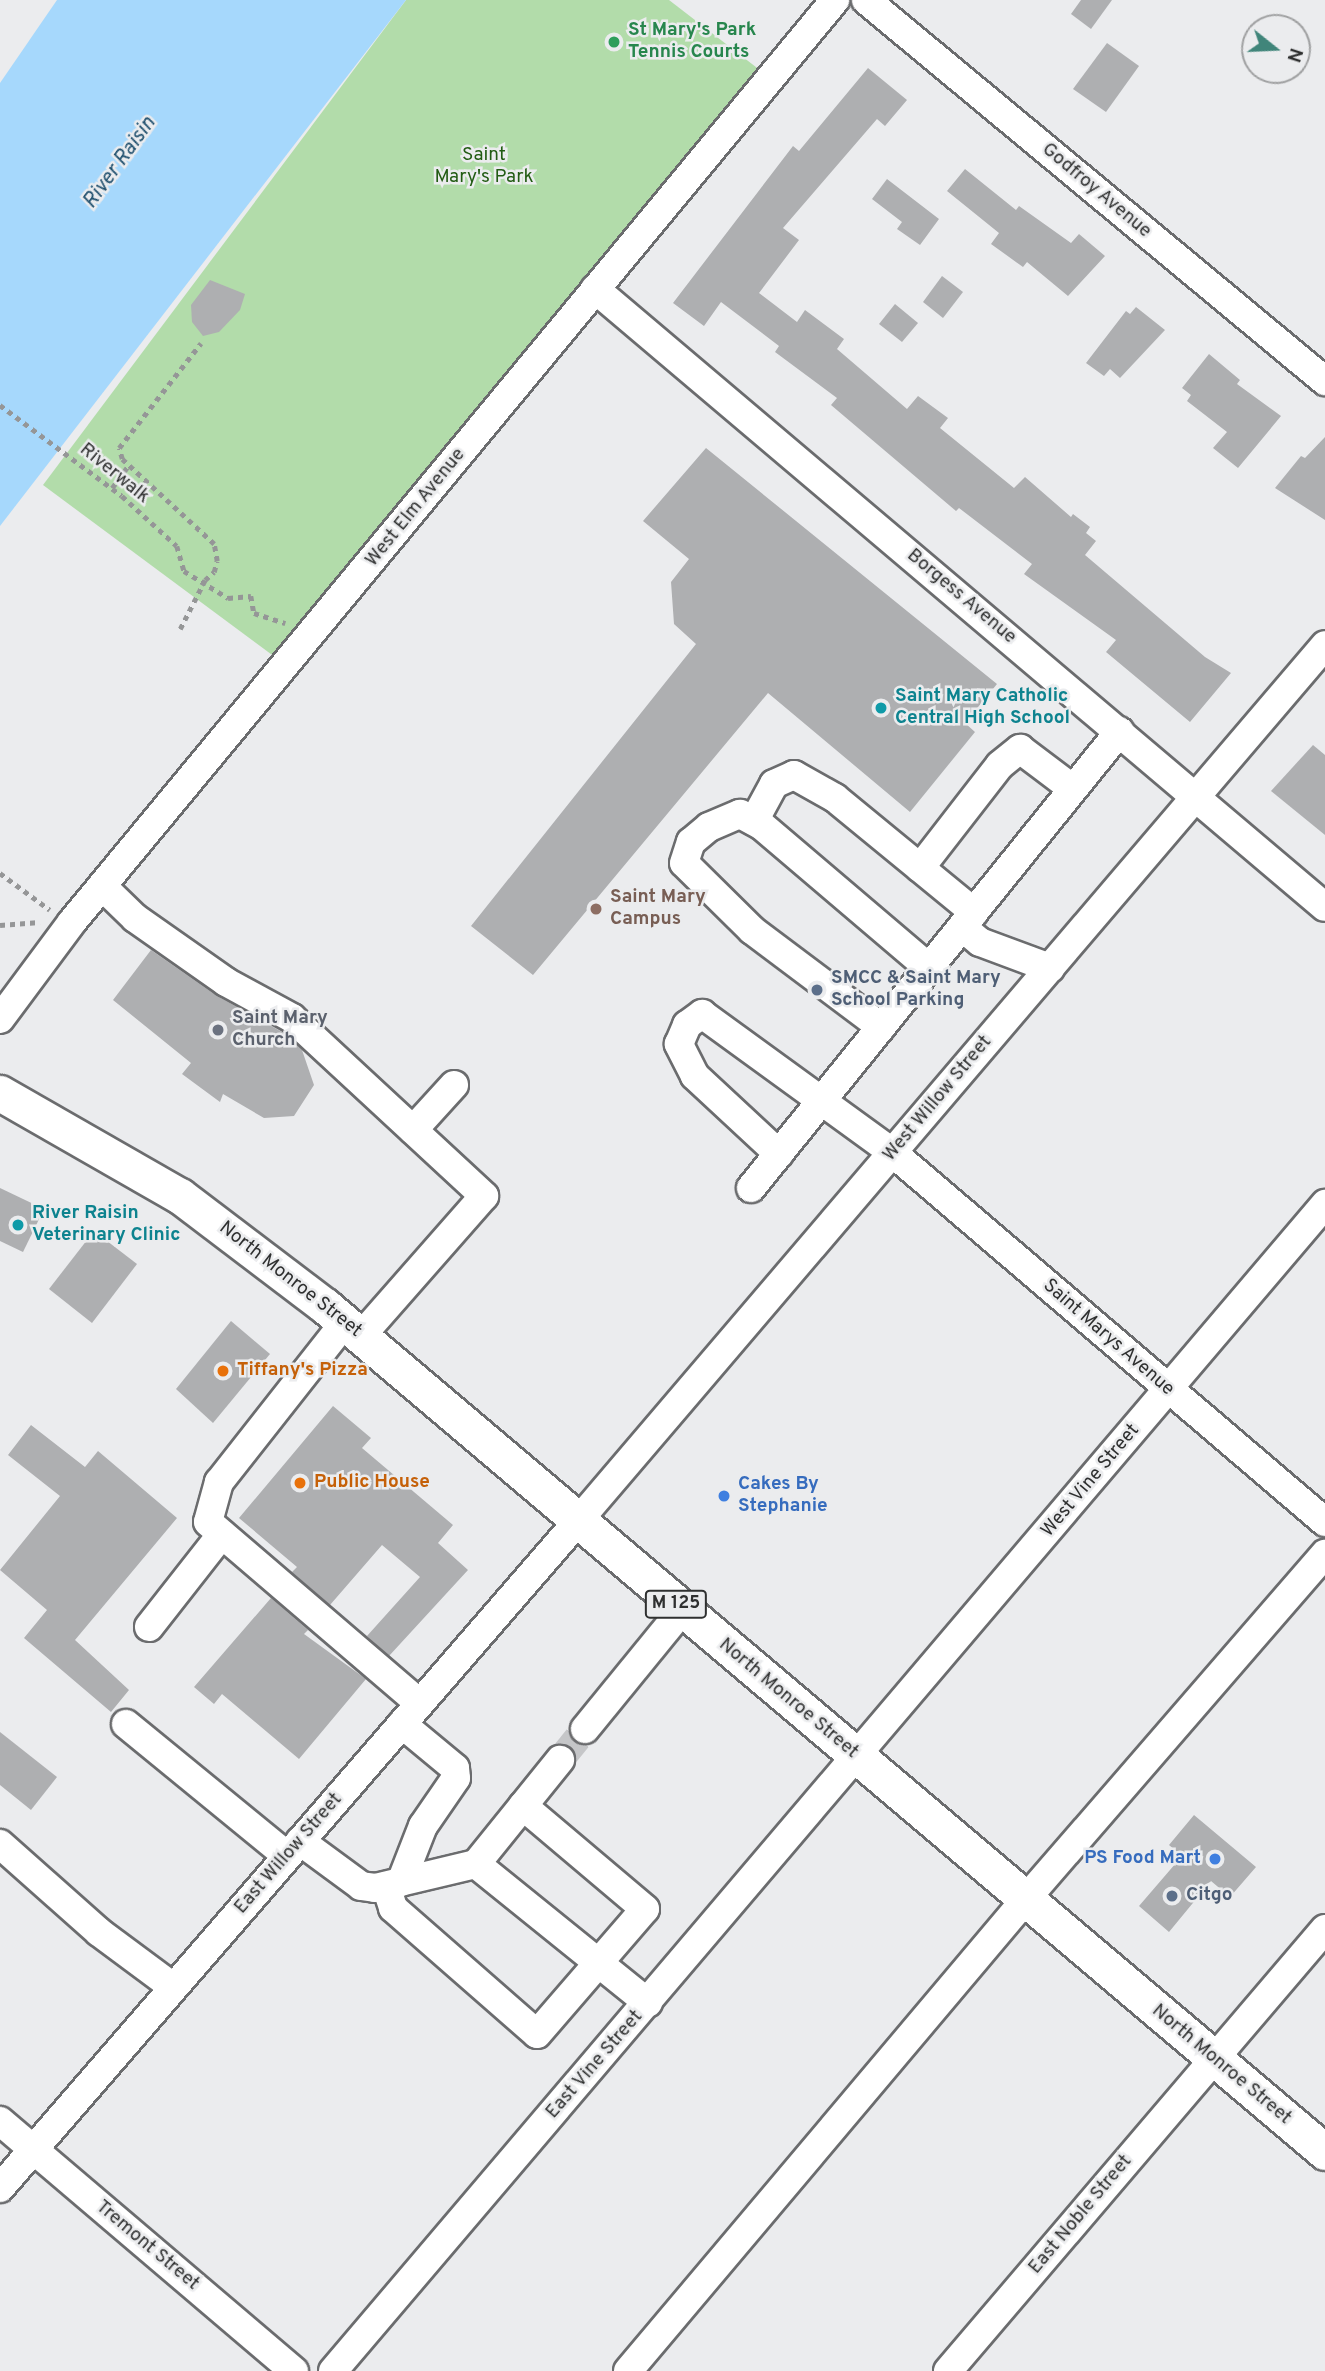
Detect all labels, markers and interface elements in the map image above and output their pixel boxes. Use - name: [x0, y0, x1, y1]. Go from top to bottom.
- north arrow: [1241, 14, 1311, 84]
- place label: St Mary's Park Tennis Courts: [628, 20, 756, 64]
- marker: St Mary's Park Tennis Courts: [606, 34, 622, 50]
- text: N: [1281, 45, 1308, 65]
- water label: River Raisin: [78, 112, 162, 214]
- street label: Godfroy Avenue: [1036, 138, 1156, 244]
- park label: Saint Mary's Park: [434, 145, 534, 189]
- street label: Riverwalk: [74, 439, 154, 509]
- street label: West Elm Avenue: [361, 444, 471, 572]
- street label: Borgess Avenue: [901, 544, 1021, 650]
- place label: Saint Mary Catholic Central High School: [895, 686, 1070, 730]
- marker: Saint Mary Catholic Central High School: [873, 700, 889, 716]
- place label: Saint Mary Campus: [610, 887, 706, 931]
- marker: Saint Mary Campus: [588, 901, 604, 917]
- place label: SMCC & Saint Mary School Parking: [831, 968, 1001, 1012]
- marker: SMCC & Saint Mary School Parking: [809, 982, 825, 998]
- place label: Saint Mary Church: [232, 1008, 328, 1052]
- marker: Saint Mary Church: [210, 1022, 226, 1038]
- street label: West Willow Street: [879, 1031, 997, 1167]
- place label: River Raisin Veterinary Clinic: [32, 1203, 180, 1247]
- marker: River Raisin Veterinary Clinic: [10, 1217, 26, 1233]
- street label: North Monroe Street: [214, 1217, 366, 1343]
- street label: Saint Marys Avenue: [1037, 1275, 1179, 1401]
- place label: Tiffany's Pizza: [237, 1360, 368, 1382]
- marker: Tiffany's Pizza: [215, 1363, 231, 1379]
- street label: West Vine Street: [1037, 1420, 1145, 1542]
- place label: Public House: [314, 1472, 430, 1494]
- place label: Cakes By Stephanie: [738, 1474, 828, 1518]
- marker: Public House: [292, 1475, 308, 1491]
- marker: Cakes By Stephanie: [716, 1488, 732, 1504]
- road number: M 125: [644, 1590, 708, 1618]
- street label: North Monroe Street: [714, 1634, 862, 1764]
- street label: East Willow Street: [230, 1789, 348, 1919]
- place label: PS Food Mart: [1084, 1848, 1201, 1870]
- marker: PS Food Mart: [1207, 1851, 1223, 1867]
- place label: Citgo: [1186, 1885, 1232, 1907]
- marker: Citgo: [1164, 1888, 1180, 1904]
- street label: North Monroe Street: [1147, 2000, 1295, 2130]
- street label: East Vine Street: [542, 2006, 648, 2124]
- street label: East Noble Street: [1025, 2151, 1137, 2279]
- street label: Tremont Street: [91, 2196, 203, 2296]

